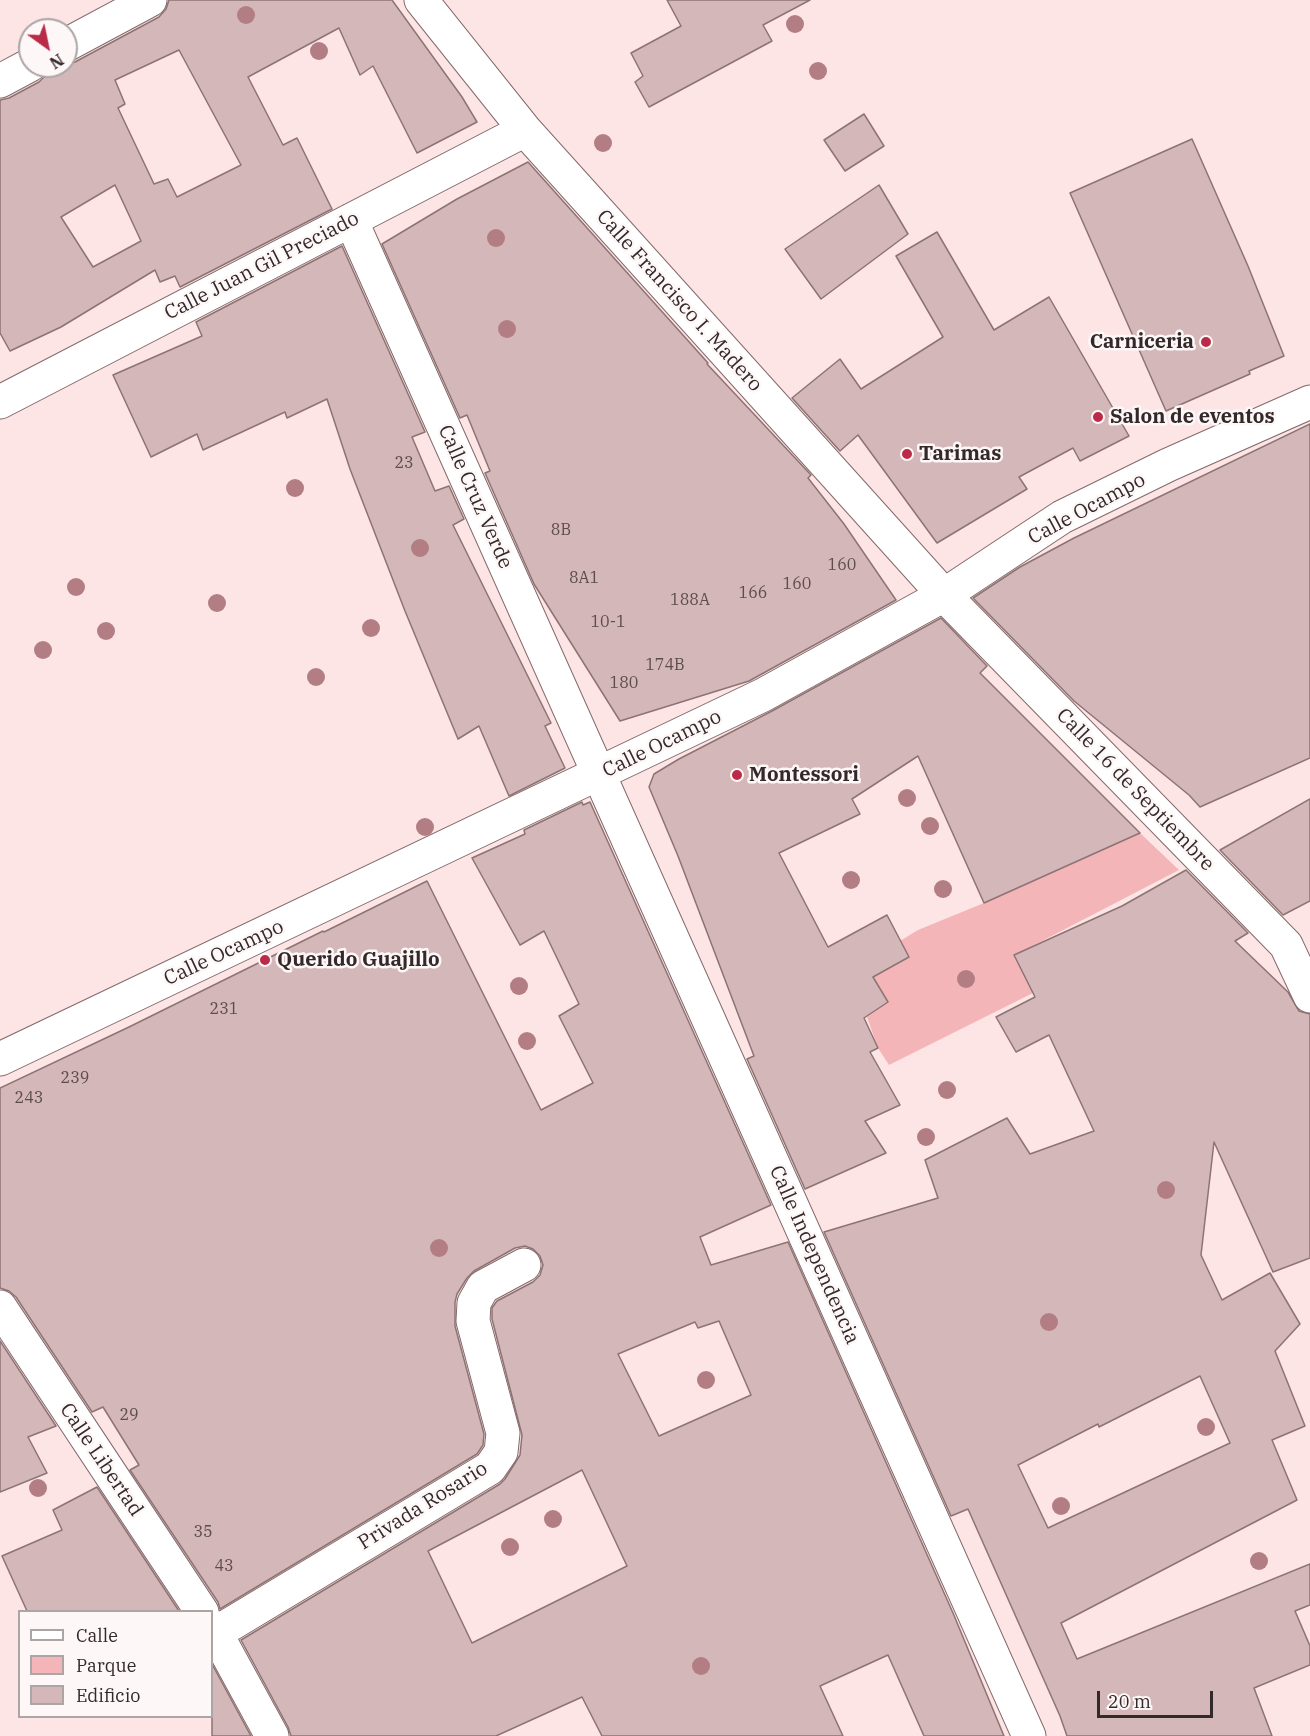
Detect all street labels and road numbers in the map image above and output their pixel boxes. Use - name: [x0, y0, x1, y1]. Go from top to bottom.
- street label: Calle Francisco I. Madero: [591, 205, 767, 397]
- street label: Calle Juan Gil Preciado: [161, 206, 363, 326]
- street label: Calle Cruz Verde: [433, 421, 517, 573]
- street label: Calle Ocampo: [1024, 468, 1150, 550]
- street label: Calle 16 de Septiembre: [1051, 704, 1219, 876]
- street label: Calle Ocampo: [599, 705, 725, 783]
- street label: Calle Ocampo: [160, 915, 288, 991]
- street label: Calle Independencia: [764, 1162, 864, 1348]
- street label: Calle Libertad: [54, 1399, 148, 1521]
- street label: Privada Rosario: [354, 1457, 492, 1555]

